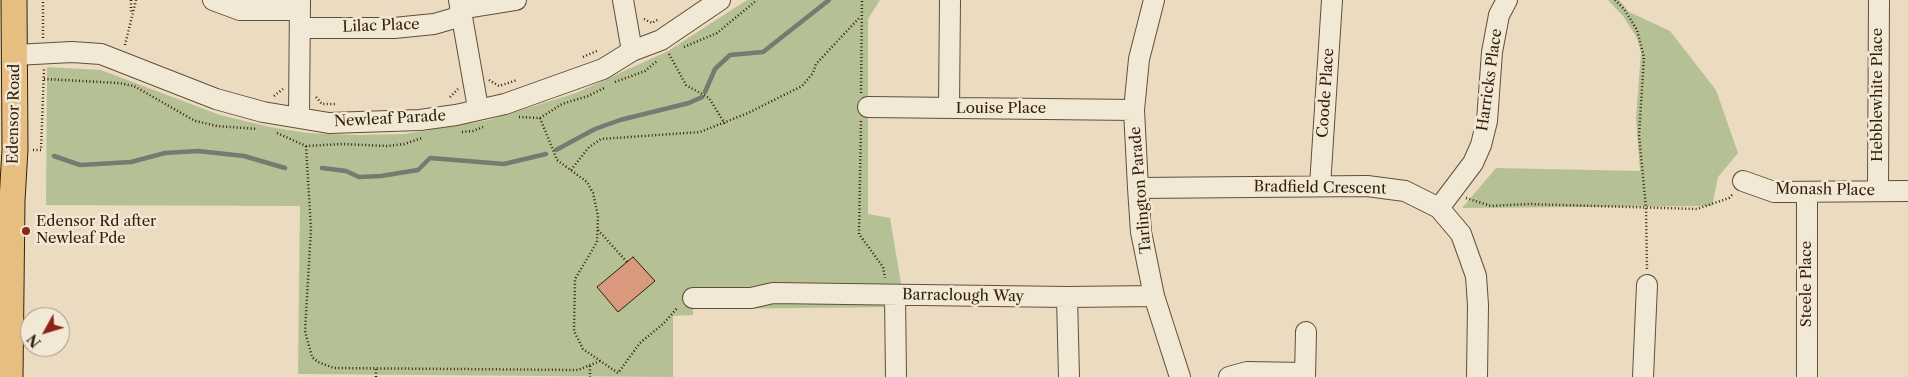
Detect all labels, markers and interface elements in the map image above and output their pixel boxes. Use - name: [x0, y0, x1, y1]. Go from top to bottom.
- street label: Lilac Place: [342, 16, 420, 36]
- street label: Harricks Place: [1474, 28, 1506, 132]
- street label: Hebblewhite Place: [1869, 28, 1887, 162]
- street label: Coode Place: [1314, 47, 1338, 139]
- street label: Edensor Road: [4, 64, 24, 164]
- street label: Louise Place: [956, 100, 1046, 118]
- street label: Newleaf Parade: [334, 107, 446, 131]
- street label: Tarlington Parade: [1126, 126, 1156, 254]
- street label: Bradfield Crescent: [1253, 178, 1387, 198]
- street label: Monash Place: [1775, 180, 1875, 200]
- place label: Edensor Rd after Newleaf Pde: [36, 213, 156, 248]
- marker: Edensor Rd after Newleaf Pde: [20, 225, 32, 237]
- street label: Steele Place: [1798, 241, 1816, 327]
- street label: Barraclough Way: [902, 286, 1024, 306]
- north arrow: [20, 307, 70, 357]
- text: N: [23, 330, 45, 351]

